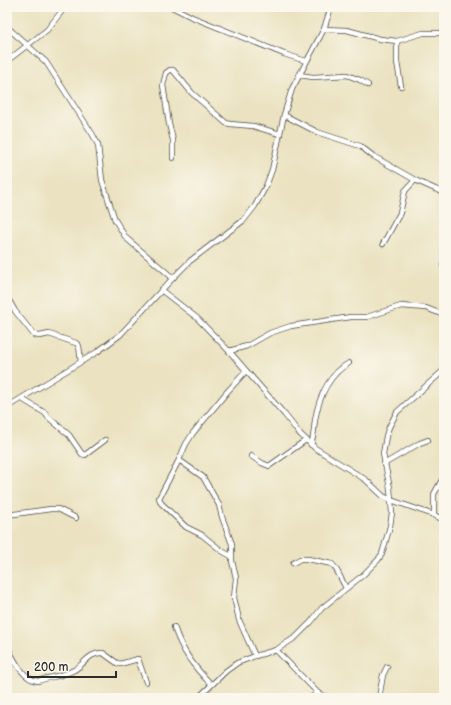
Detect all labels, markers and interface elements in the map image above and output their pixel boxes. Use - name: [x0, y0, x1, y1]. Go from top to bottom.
- scale bar: [28, 653, 116, 679]
- text: 200 m: [34, 660, 68, 675]

